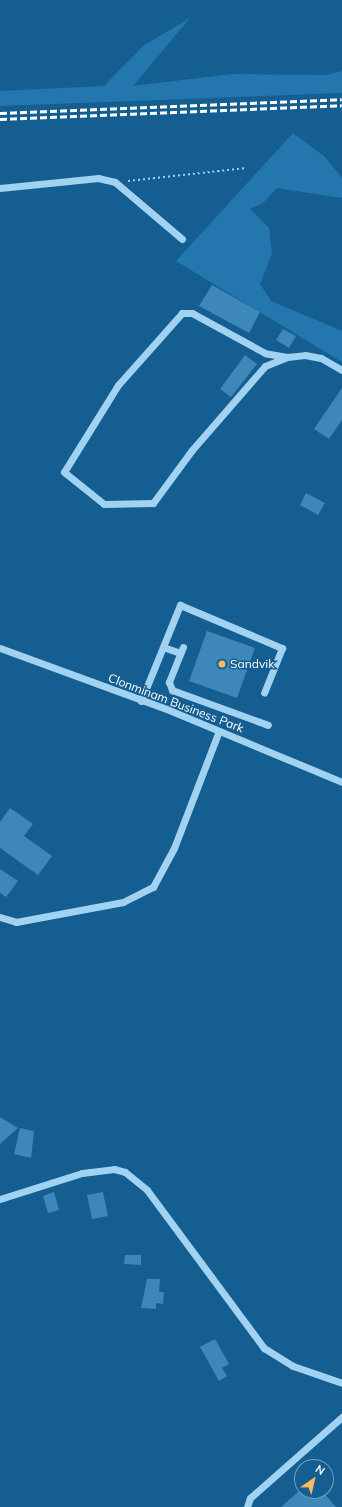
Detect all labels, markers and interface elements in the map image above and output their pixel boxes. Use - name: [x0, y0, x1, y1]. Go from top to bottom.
- place label: Sandvik: [230, 657, 274, 671]
- marker: Sandvik: [217, 659, 227, 669]
- street label: Clonminam Business Park: [106, 670, 246, 736]
- north arrow: [294, 1459, 334, 1499]
- text: N: [313, 1462, 328, 1478]

